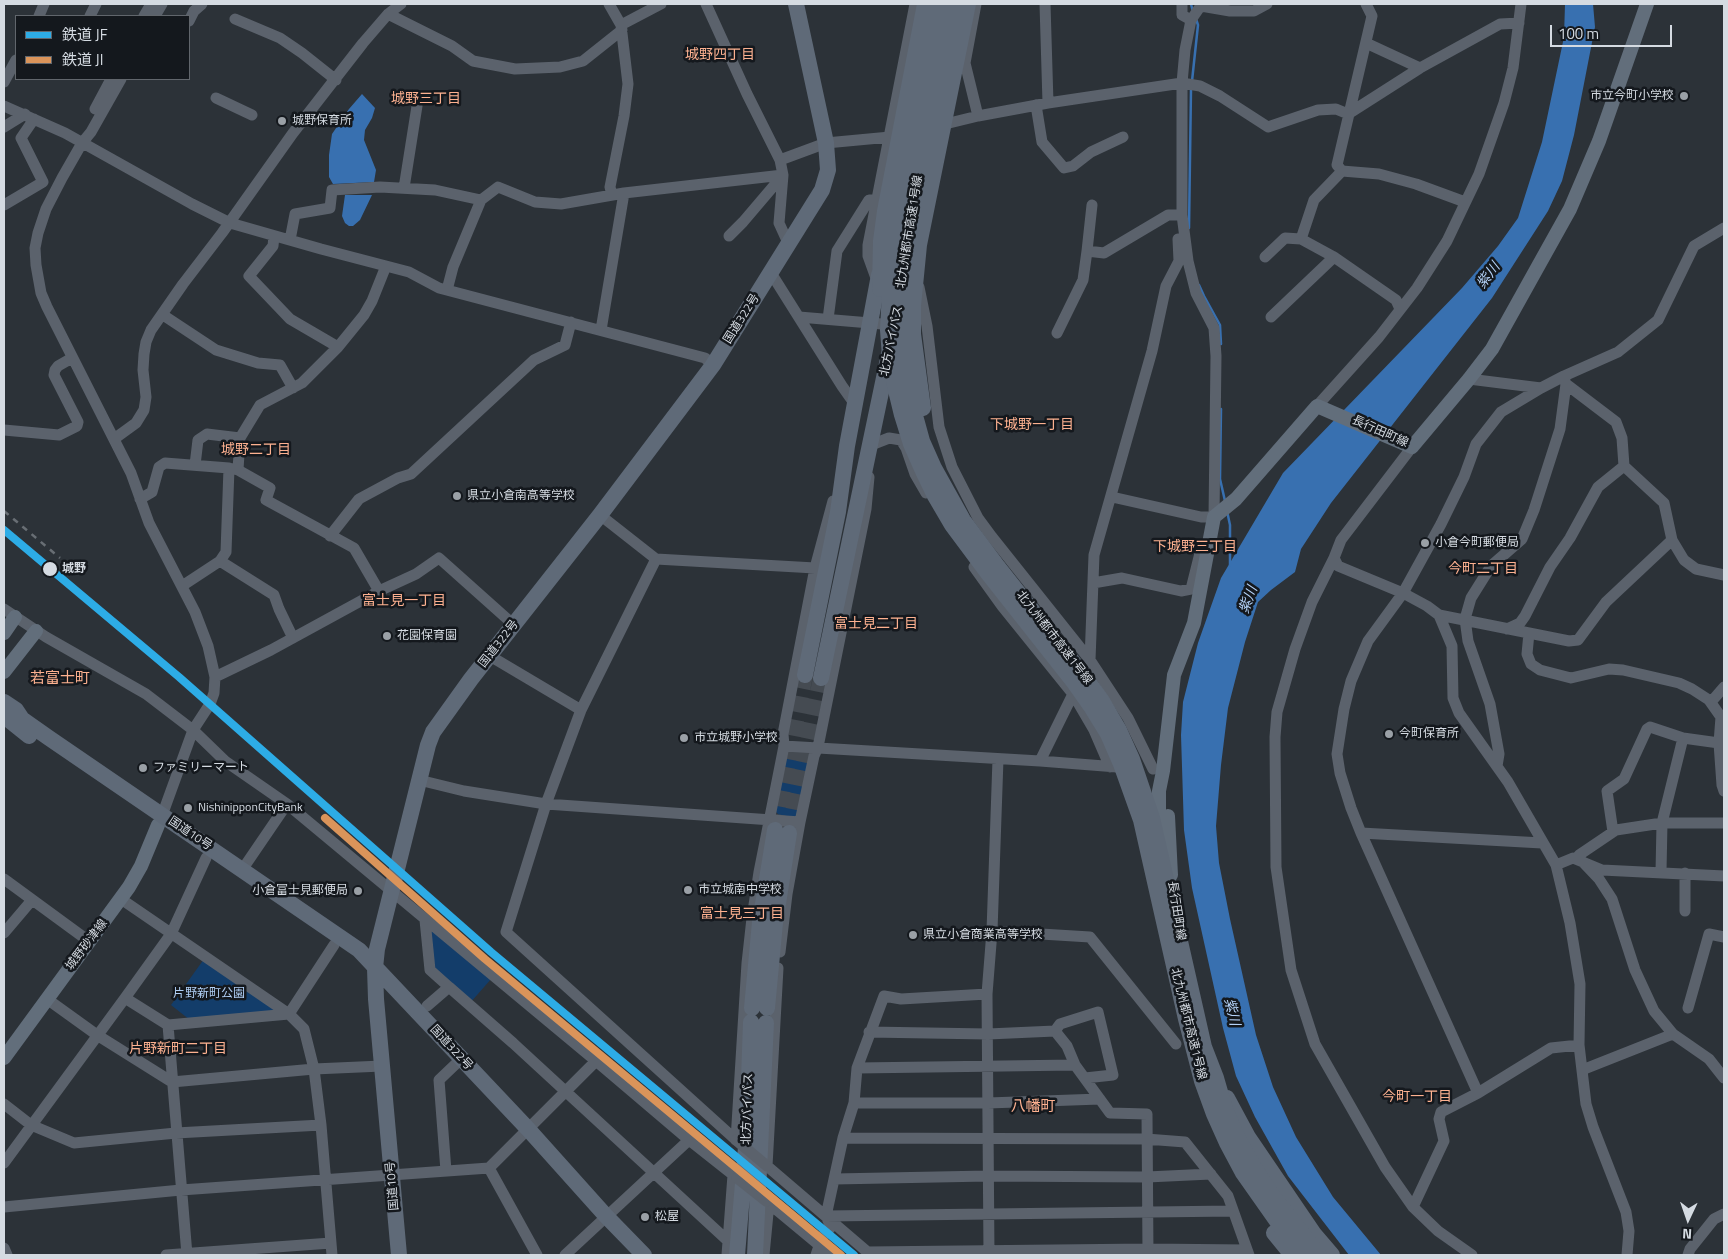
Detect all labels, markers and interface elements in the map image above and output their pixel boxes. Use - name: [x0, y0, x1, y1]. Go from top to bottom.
- legend: [15, 15, 190, 80]
- scale bar: [1553, 15, 1676, 47]
- text: 100 m: [1558, 22, 1599, 45]
- text: 鉄道 JF: [62, 23, 108, 46]
- text: 鉄道 JI: [62, 48, 103, 71]
- district label: 城野四丁目: [685, 48, 755, 64]
- place label: 市立今町小学校: [1590, 89, 1674, 103]
- marker: 市立今町小学校: [1678, 90, 1690, 102]
- district label: 城野三丁目: [391, 92, 461, 108]
- place label: 城野保育所: [292, 114, 352, 128]
- marker: 城野保育所: [276, 115, 288, 127]
- street label: 北九州都市高速1号線: [894, 174, 926, 290]
- water label: 紫川: [1474, 260, 1504, 292]
- street label: 国道322号: [721, 291, 763, 347]
- street label: 北方バイパス: [877, 304, 907, 378]
- street label: 長行田町線: [1350, 413, 1410, 451]
- district label: 下城野一丁目: [990, 418, 1074, 434]
- district label: 城野二丁目: [221, 443, 291, 459]
- place label: 県立小倉南高等学校: [467, 489, 575, 503]
- marker: 県立小倉南高等学校: [451, 490, 463, 502]
- place label: 小倉今町郵便局: [1435, 536, 1519, 550]
- marker: 小倉今町郵便局: [1419, 537, 1431, 549]
- district label: 下城野三丁目: [1153, 540, 1237, 556]
- marker: 城野: [41, 560, 59, 578]
- place label: 城野: [62, 562, 86, 576]
- district label: 今町二丁目: [1448, 562, 1518, 578]
- water label: 紫川: [1236, 584, 1262, 616]
- street label: 北九州都市高速1号線: [1013, 588, 1095, 688]
- district label: 富士見一丁目: [362, 594, 446, 610]
- street label: 国道322号: [476, 617, 522, 671]
- district label: 富士見二丁目: [834, 617, 918, 633]
- place label: 花園保育園: [397, 629, 457, 643]
- marker: 花園保育園: [381, 630, 393, 642]
- district label: 若富士町: [30, 670, 90, 688]
- place label: 今町保育所: [1399, 727, 1459, 741]
- marker: 今町保育所: [1383, 728, 1395, 740]
- place label: 市立城野小学校: [694, 731, 778, 745]
- marker: 市立城野小学校: [678, 732, 690, 744]
- place label: ファミリーマート: [153, 761, 249, 775]
- marker: ファミリーマート: [137, 762, 149, 774]
- place label: NishinipponCityBank: [198, 801, 303, 815]
- marker: NishinipponCityBank: [182, 802, 194, 814]
- street label: 国道10号: [165, 814, 215, 854]
- street label: 長行田町線: [1164, 880, 1188, 942]
- place label: 市立城南中学校: [698, 883, 782, 897]
- place label: 小倉富士見郵便局: [252, 884, 348, 898]
- marker: 市立城南中学校: [682, 884, 694, 896]
- marker: 小倉富士見郵便局: [352, 885, 364, 897]
- district label: 富士見三丁目: [700, 907, 784, 923]
- street label: 城野砂津線: [63, 917, 111, 973]
- place label: 県立小倉商業高等学校: [923, 928, 1043, 942]
- marker: 県立小倉商業高等学校: [907, 929, 919, 941]
- street label: 北九州都市高速1号線: [1167, 967, 1209, 1081]
- park label: 片野新町公園: [173, 987, 245, 1001]
- water label: 紫川: [1220, 996, 1242, 1028]
- street label: 国道322号: [427, 1023, 475, 1073]
- district label: 片野新町二丁目: [129, 1042, 227, 1058]
- street label: 北方バイパス: [740, 1073, 756, 1145]
- district label: 今町一丁目: [1382, 1090, 1452, 1106]
- district label: 八幡町: [1011, 1098, 1055, 1116]
- street label: 国道10号: [384, 1161, 402, 1211]
- north arrow: [1663, 1194, 1713, 1244]
- place label: 松屋: [655, 1210, 679, 1224]
- marker: 松屋: [639, 1211, 651, 1223]
- text: N: [1682, 1224, 1693, 1245]

